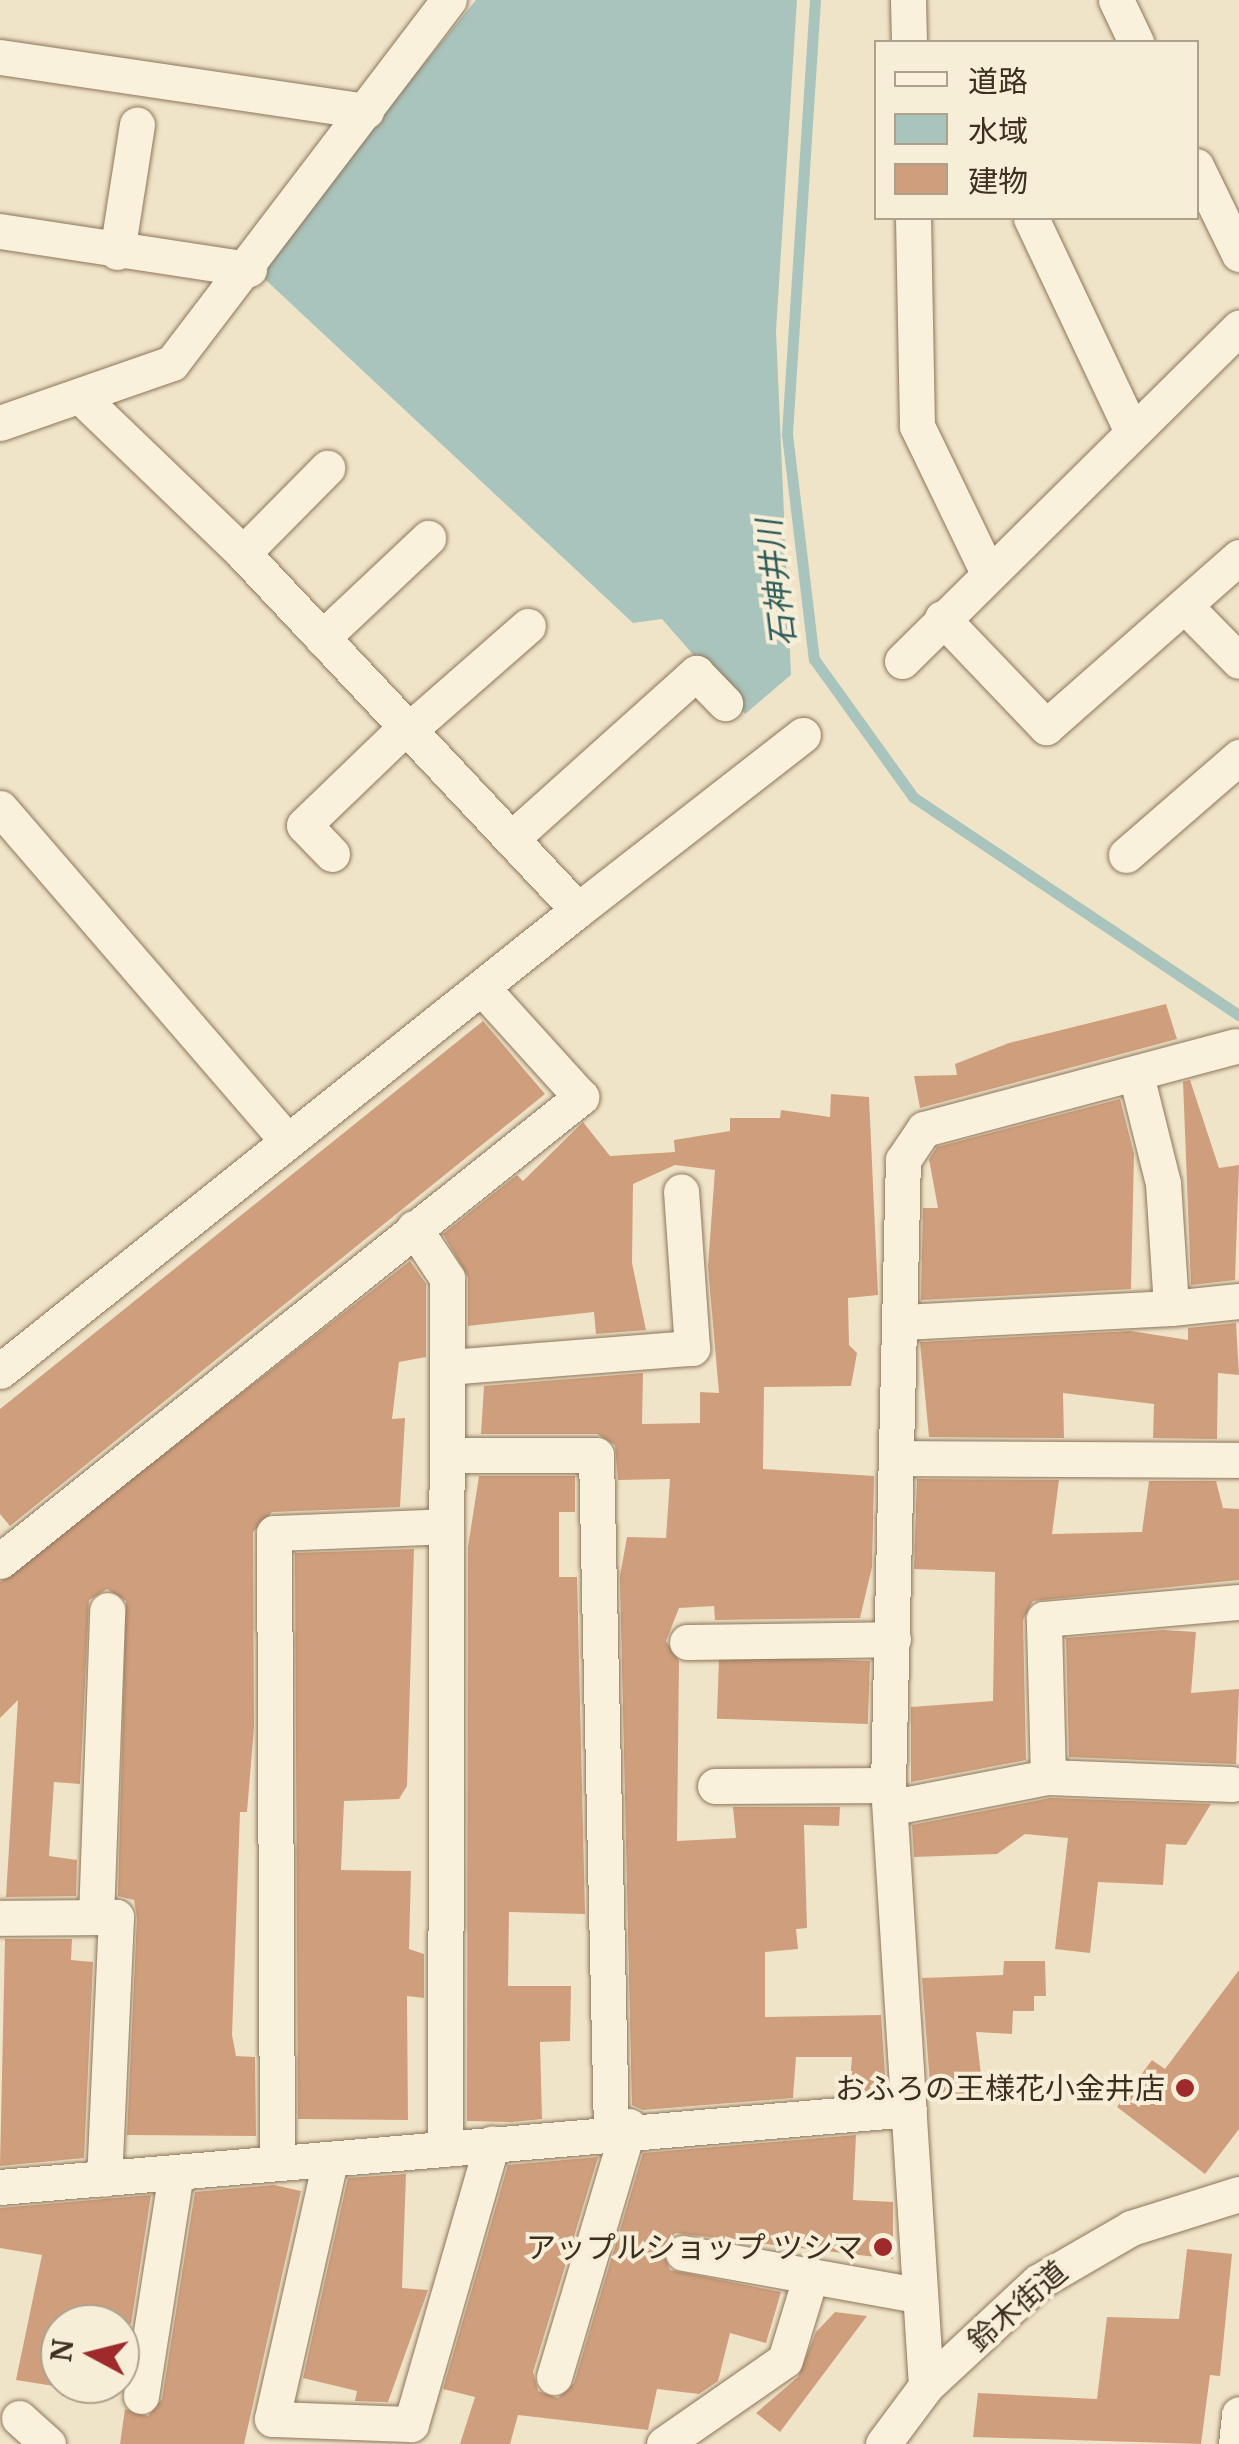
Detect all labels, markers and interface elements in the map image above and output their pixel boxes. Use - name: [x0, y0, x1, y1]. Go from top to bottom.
- legend: [874, 40, 1199, 220]
- text: 道路: [968, 62, 1028, 100]
- text: 水域: [968, 112, 1028, 150]
- text: 建物: [968, 162, 1028, 200]
- water label: 石神井川: [750, 517, 804, 649]
- place label: おふろの王様花小金井店: [835, 2070, 1165, 2106]
- marker: おふろの王様花小金井店: [1174, 2077, 1196, 2099]
- place label: アップルショップ ツシマ: [526, 2229, 863, 2265]
- marker: アップルショップ ツシマ: [872, 2236, 894, 2258]
- street label: 鈴木街道: [960, 2253, 1074, 2359]
- north arrow: [40, 2304, 140, 2404]
- text: N: [43, 2337, 81, 2364]

